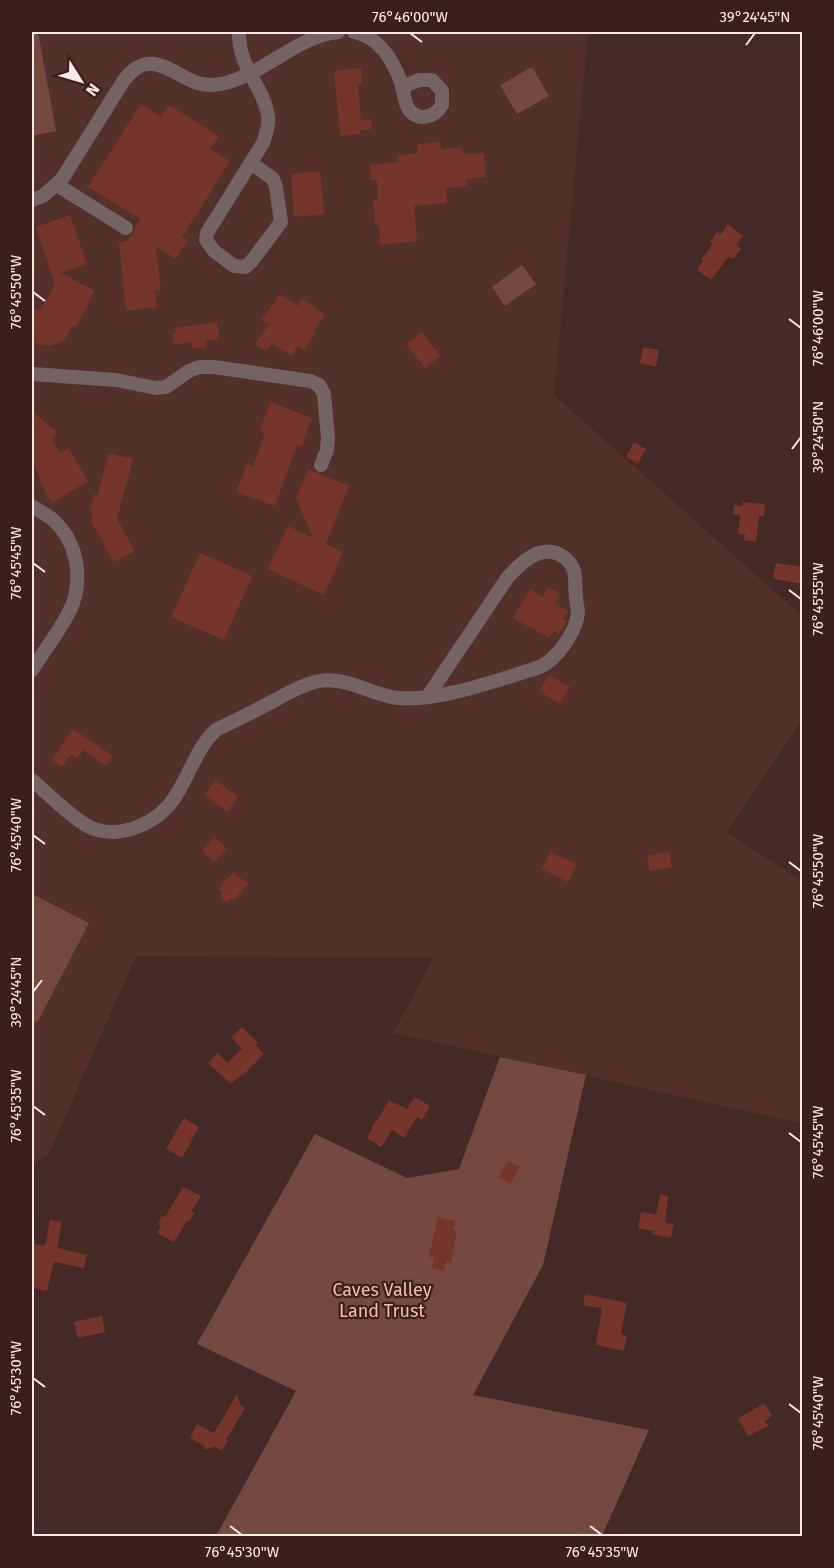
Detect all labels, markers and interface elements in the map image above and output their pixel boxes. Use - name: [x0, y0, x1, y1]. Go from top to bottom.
- text: 76°46'00"W: [372, 8, 448, 26]
- text: 39°24'45"N: [719, 8, 791, 26]
- north arrow: [51, 51, 111, 111]
- text: N: [82, 80, 103, 100]
- text: 76°45'50"W: [7, 254, 25, 329]
- text: 76°46'00"W: [809, 290, 827, 366]
- text: 39°24'50"N: [809, 401, 827, 473]
- text: 76°45'45"W: [7, 526, 25, 599]
- text: 76°45'55"W: [809, 562, 827, 636]
- text: 76°45'40"W: [7, 797, 25, 872]
- text: 76°45'50"W: [809, 833, 827, 908]
- text: 39°24'45"N: [7, 956, 25, 1028]
- text: 76°45'35"W: [7, 1069, 25, 1143]
- text: 76°45'45"W: [809, 1105, 827, 1178]
- park label: Caves Valley Land Trust: [332, 1279, 432, 1322]
- text: 76°45'30"W: [7, 1340, 25, 1415]
- text: 76°45'40"W: [809, 1375, 827, 1450]
- text: 76°45'30"W: [205, 1543, 280, 1561]
- text: 76°45'35"W: [565, 1543, 639, 1561]

